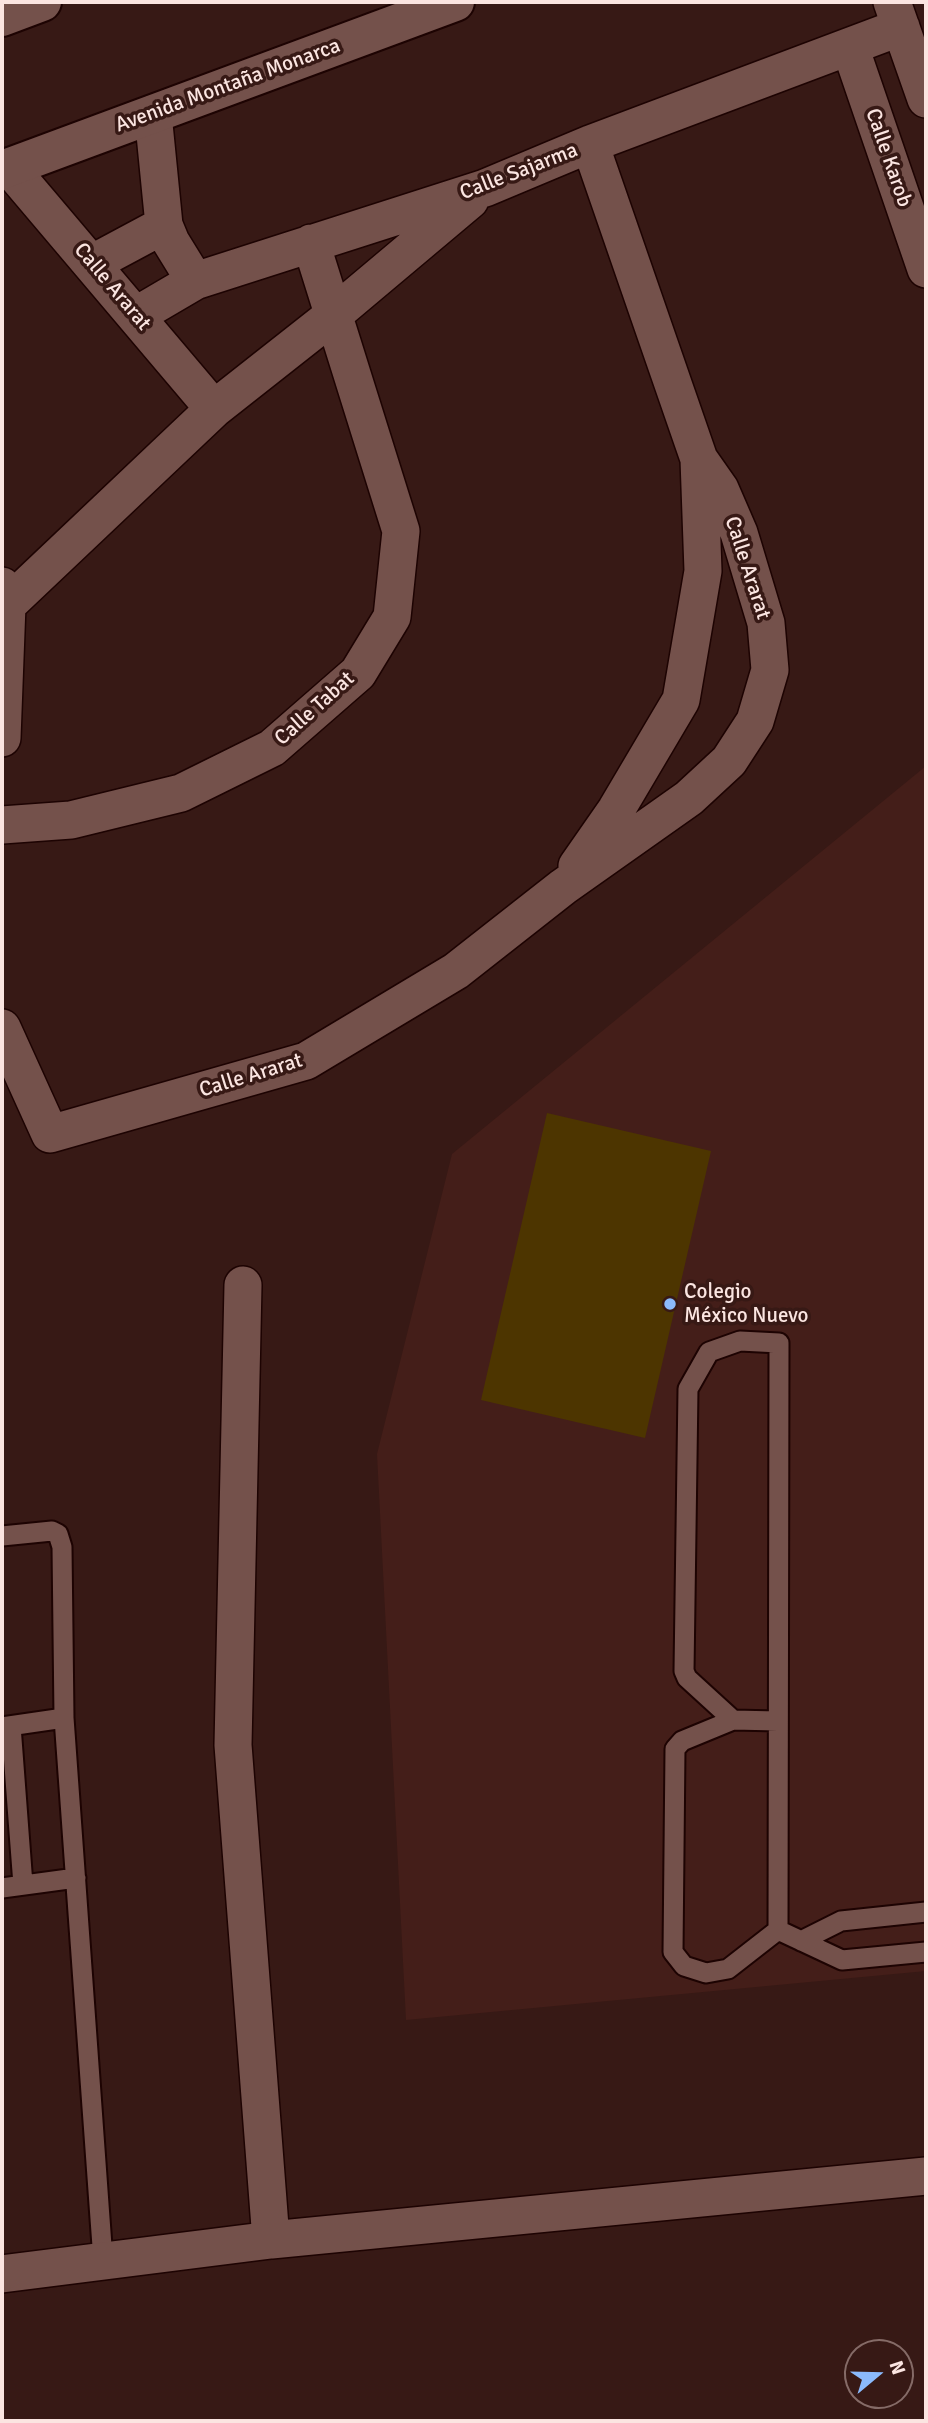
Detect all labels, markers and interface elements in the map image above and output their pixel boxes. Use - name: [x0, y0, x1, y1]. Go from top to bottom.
- street label: Avenida Montaña Monarca: [112, 34, 344, 138]
- street label: Calle Karob: [859, 105, 917, 211]
- street label: Calle Sajarma: [457, 138, 581, 206]
- street label: Calle Ararat: [68, 238, 156, 336]
- street label: Calle Ararat: [719, 513, 775, 623]
- street label: Calle Tabat: [270, 667, 360, 751]
- street label: Calle Ararat: [196, 1048, 306, 1104]
- place label: Colegio México Nuevo: [684, 1279, 808, 1329]
- marker: Colegio México Nuevo: [662, 1296, 678, 1312]
- north arrow: [844, 2339, 914, 2409]
- text: N: [883, 2358, 910, 2378]

